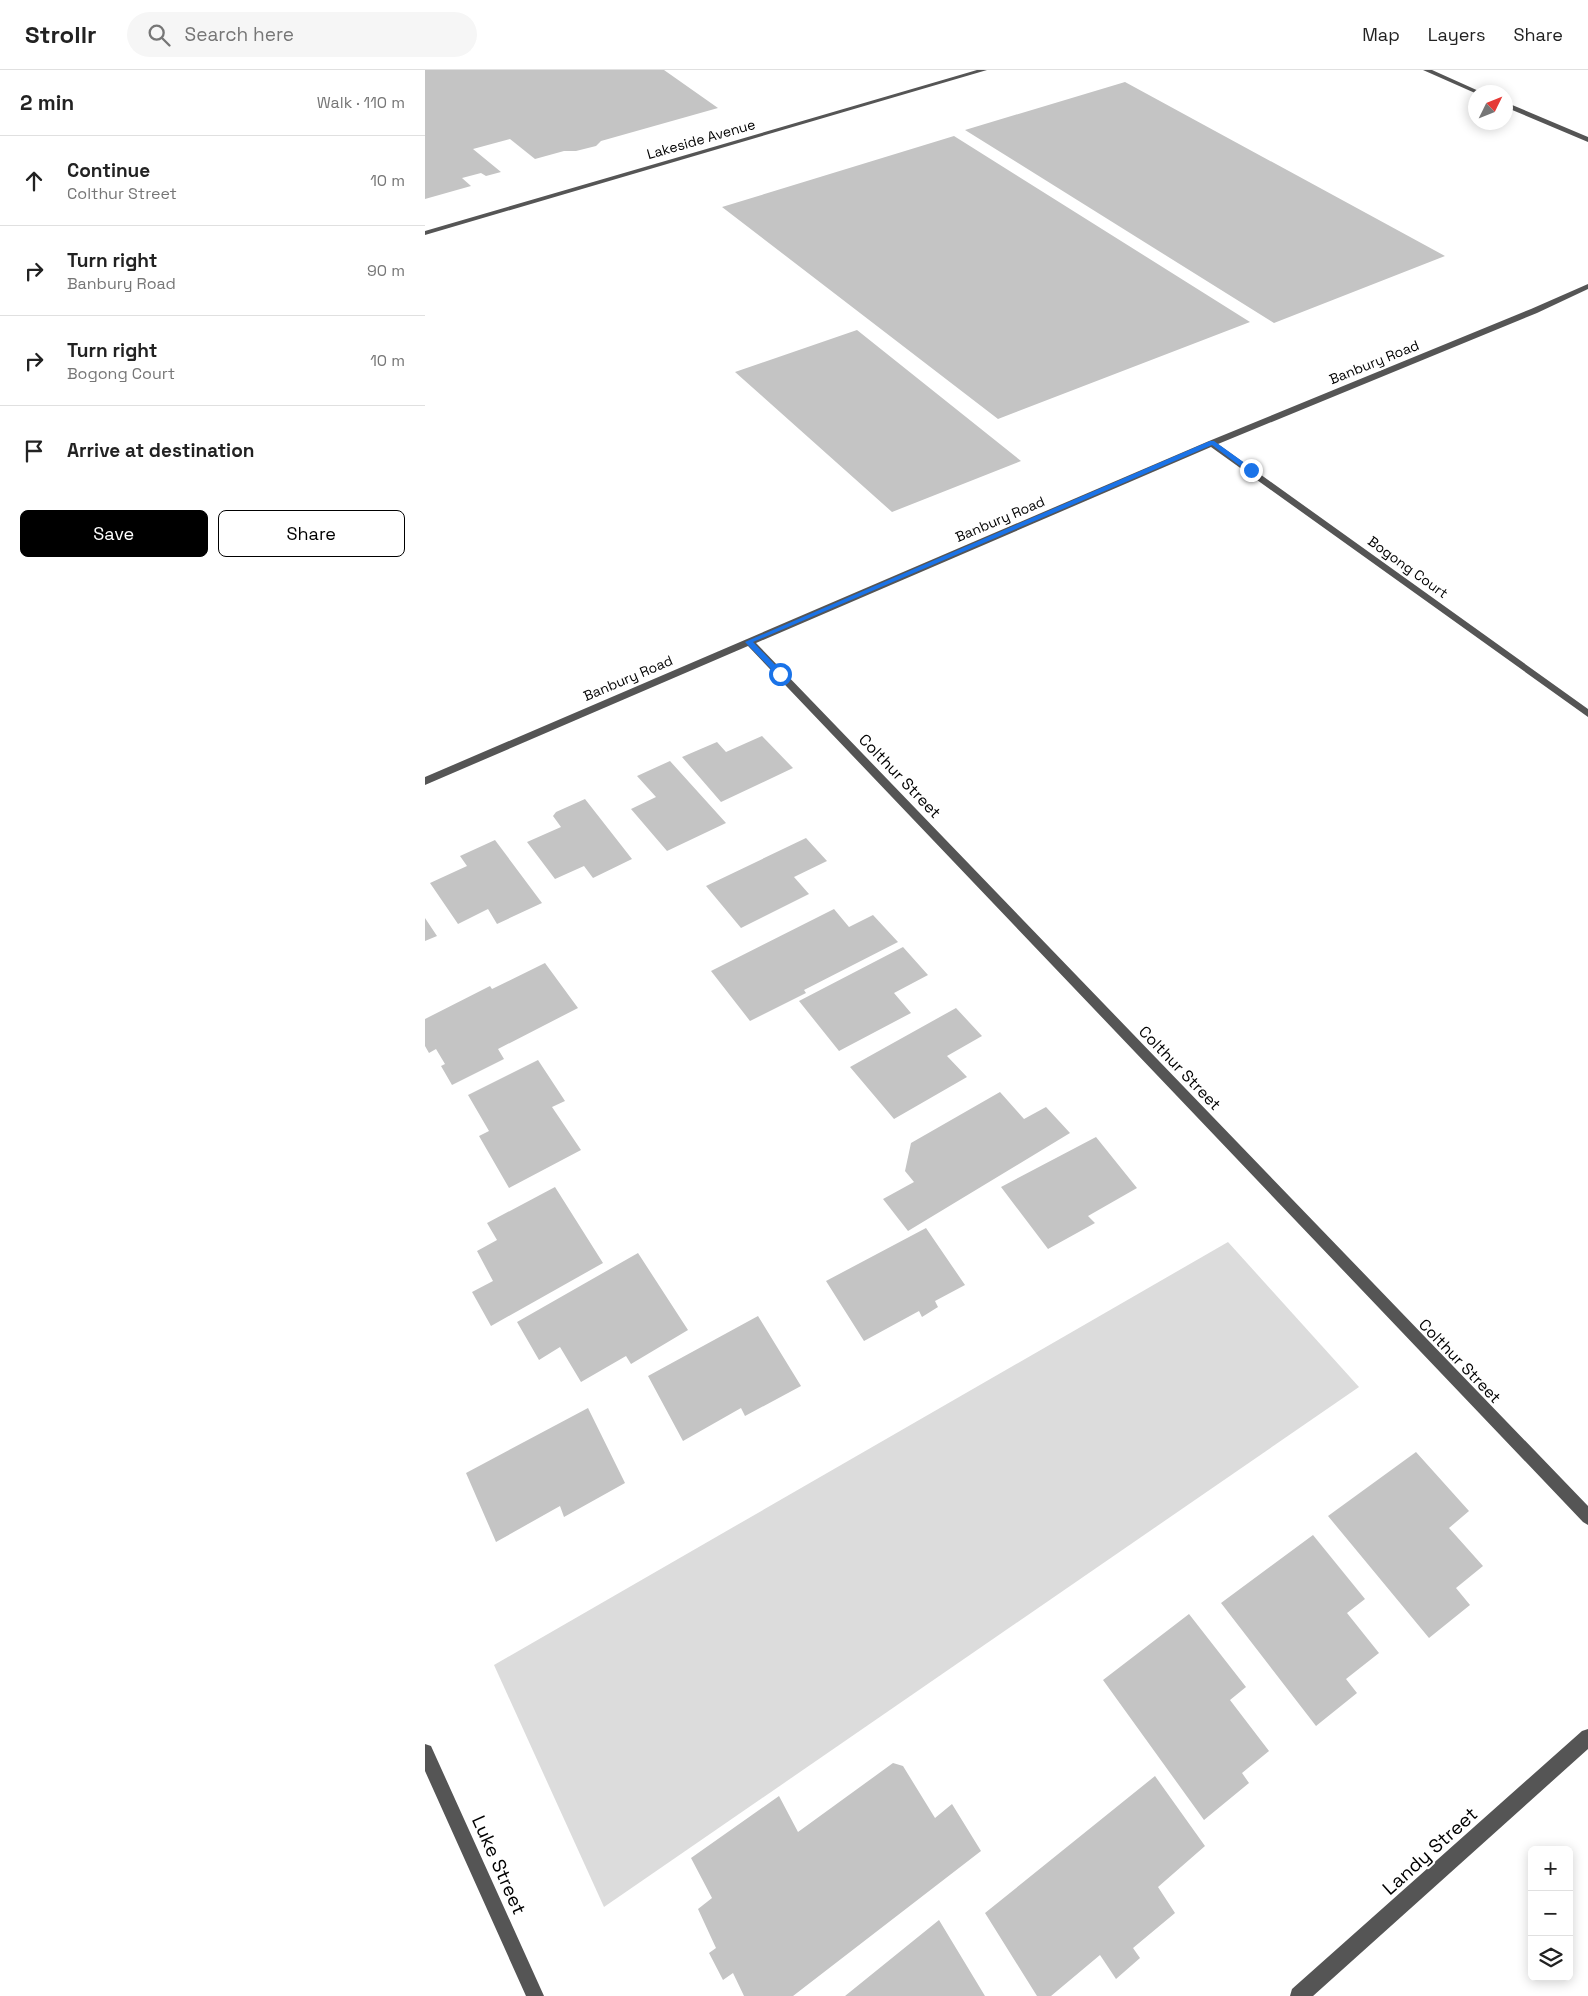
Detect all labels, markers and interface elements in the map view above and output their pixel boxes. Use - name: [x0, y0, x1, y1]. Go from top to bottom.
- search box: [127, 12, 477, 57]
- text: Strollr: [25, 19, 97, 50]
- icon: search: [145, 21, 173, 49]
- text: Search here: [185, 22, 294, 47]
- text: Map: [1362, 23, 1400, 46]
- text: Layers: [1428, 23, 1485, 46]
- text: Share: [1513, 23, 1563, 46]
- north arrow: [1468, 85, 1513, 130]
- text: 2 min: [20, 89, 74, 116]
- text: Walk · 110 m: [317, 92, 405, 113]
- street label: Lakeside Avenue: [645, 115, 757, 163]
- text: Continue: [67, 158, 150, 183]
- icon: ahead: [20, 167, 48, 195]
- text: 10 m: [370, 170, 405, 191]
- text: Colthur Street: [67, 183, 177, 204]
- text: Turn right: [67, 248, 157, 273]
- icon: right: [20, 257, 48, 285]
- text: 90 m: [367, 260, 405, 281]
- text: Banbury Road: [67, 273, 176, 294]
- street label: Banbury Road: [1326, 336, 1422, 388]
- text: Turn right: [67, 338, 157, 363]
- icon: right: [20, 347, 48, 375]
- text: 10 m: [370, 350, 405, 371]
- text: Bogong Court: [67, 363, 175, 384]
- icon: arrive: [20, 437, 48, 465]
- text: Arrive at destination: [67, 438, 255, 463]
- route end: [1240, 459, 1263, 482]
- street label: Banbury Road: [953, 492, 1047, 546]
- button: Save: [20, 510, 208, 557]
- button: Share: [218, 510, 405, 557]
- street label: Bogong Court: [1364, 532, 1452, 602]
- street label: Banbury Road: [581, 651, 675, 705]
- route start: [769, 663, 792, 686]
- street label: Colthur Street: [854, 729, 946, 823]
- street label: Colthur Street: [1134, 1021, 1226, 1115]
- street label: Colthur Street: [1414, 1314, 1506, 1408]
- street label: Landy Street: [1377, 1802, 1483, 1900]
- street label: Luke Street: [466, 1812, 532, 1918]
- map controls: [1528, 1846, 1573, 1981]
- button: +: [1528, 1846, 1573, 1891]
- button: −: [1528, 1891, 1573, 1936]
- button: layers: [1528, 1936, 1573, 1981]

